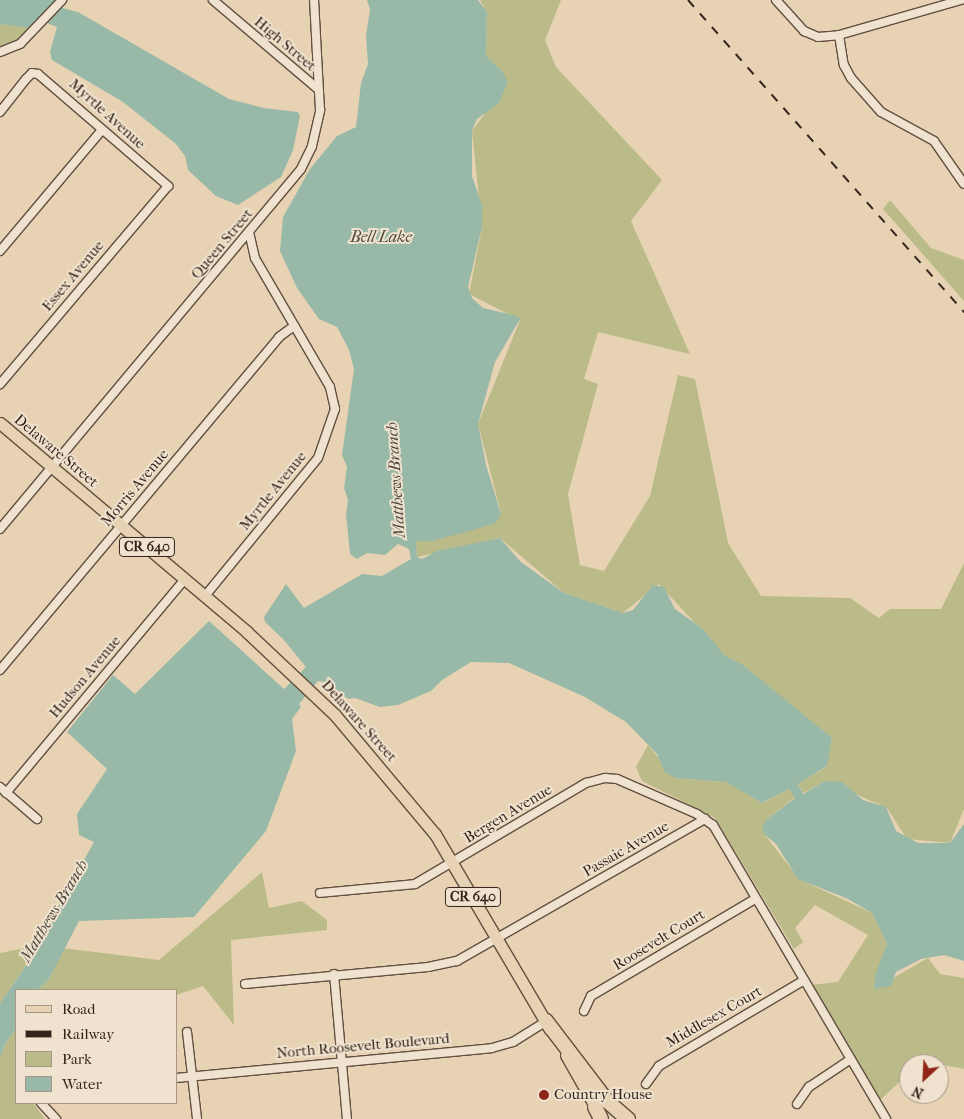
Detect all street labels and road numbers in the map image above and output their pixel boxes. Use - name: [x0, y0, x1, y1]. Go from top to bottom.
- street label: High Street: [250, 13, 320, 75]
- street label: Myrtle Avenue: [65, 75, 149, 153]
- street label: Queen Street: [187, 205, 257, 283]
- street label: Essex Avenue: [38, 237, 108, 315]
- street label: Delaware Street: [10, 411, 102, 491]
- street label: Morris Avenue: [97, 446, 173, 530]
- street label: Myrtle Avenue: [236, 448, 310, 534]
- road number: CR 640: [118, 536, 176, 558]
- street label: Hudson Avenue: [45, 632, 125, 722]
- street label: Delaware Street: [318, 676, 400, 766]
- street label: Bergen Avenue: [461, 781, 555, 847]
- street label: Passaic Avenue: [580, 817, 672, 881]
- road number: CR 640: [444, 886, 502, 909]
- street label: Roosevelt Court: [610, 906, 708, 974]
- street label: Middlesex Court: [663, 982, 765, 1052]
- street label: North Roosevelt Boulevard: [276, 1029, 450, 1063]

